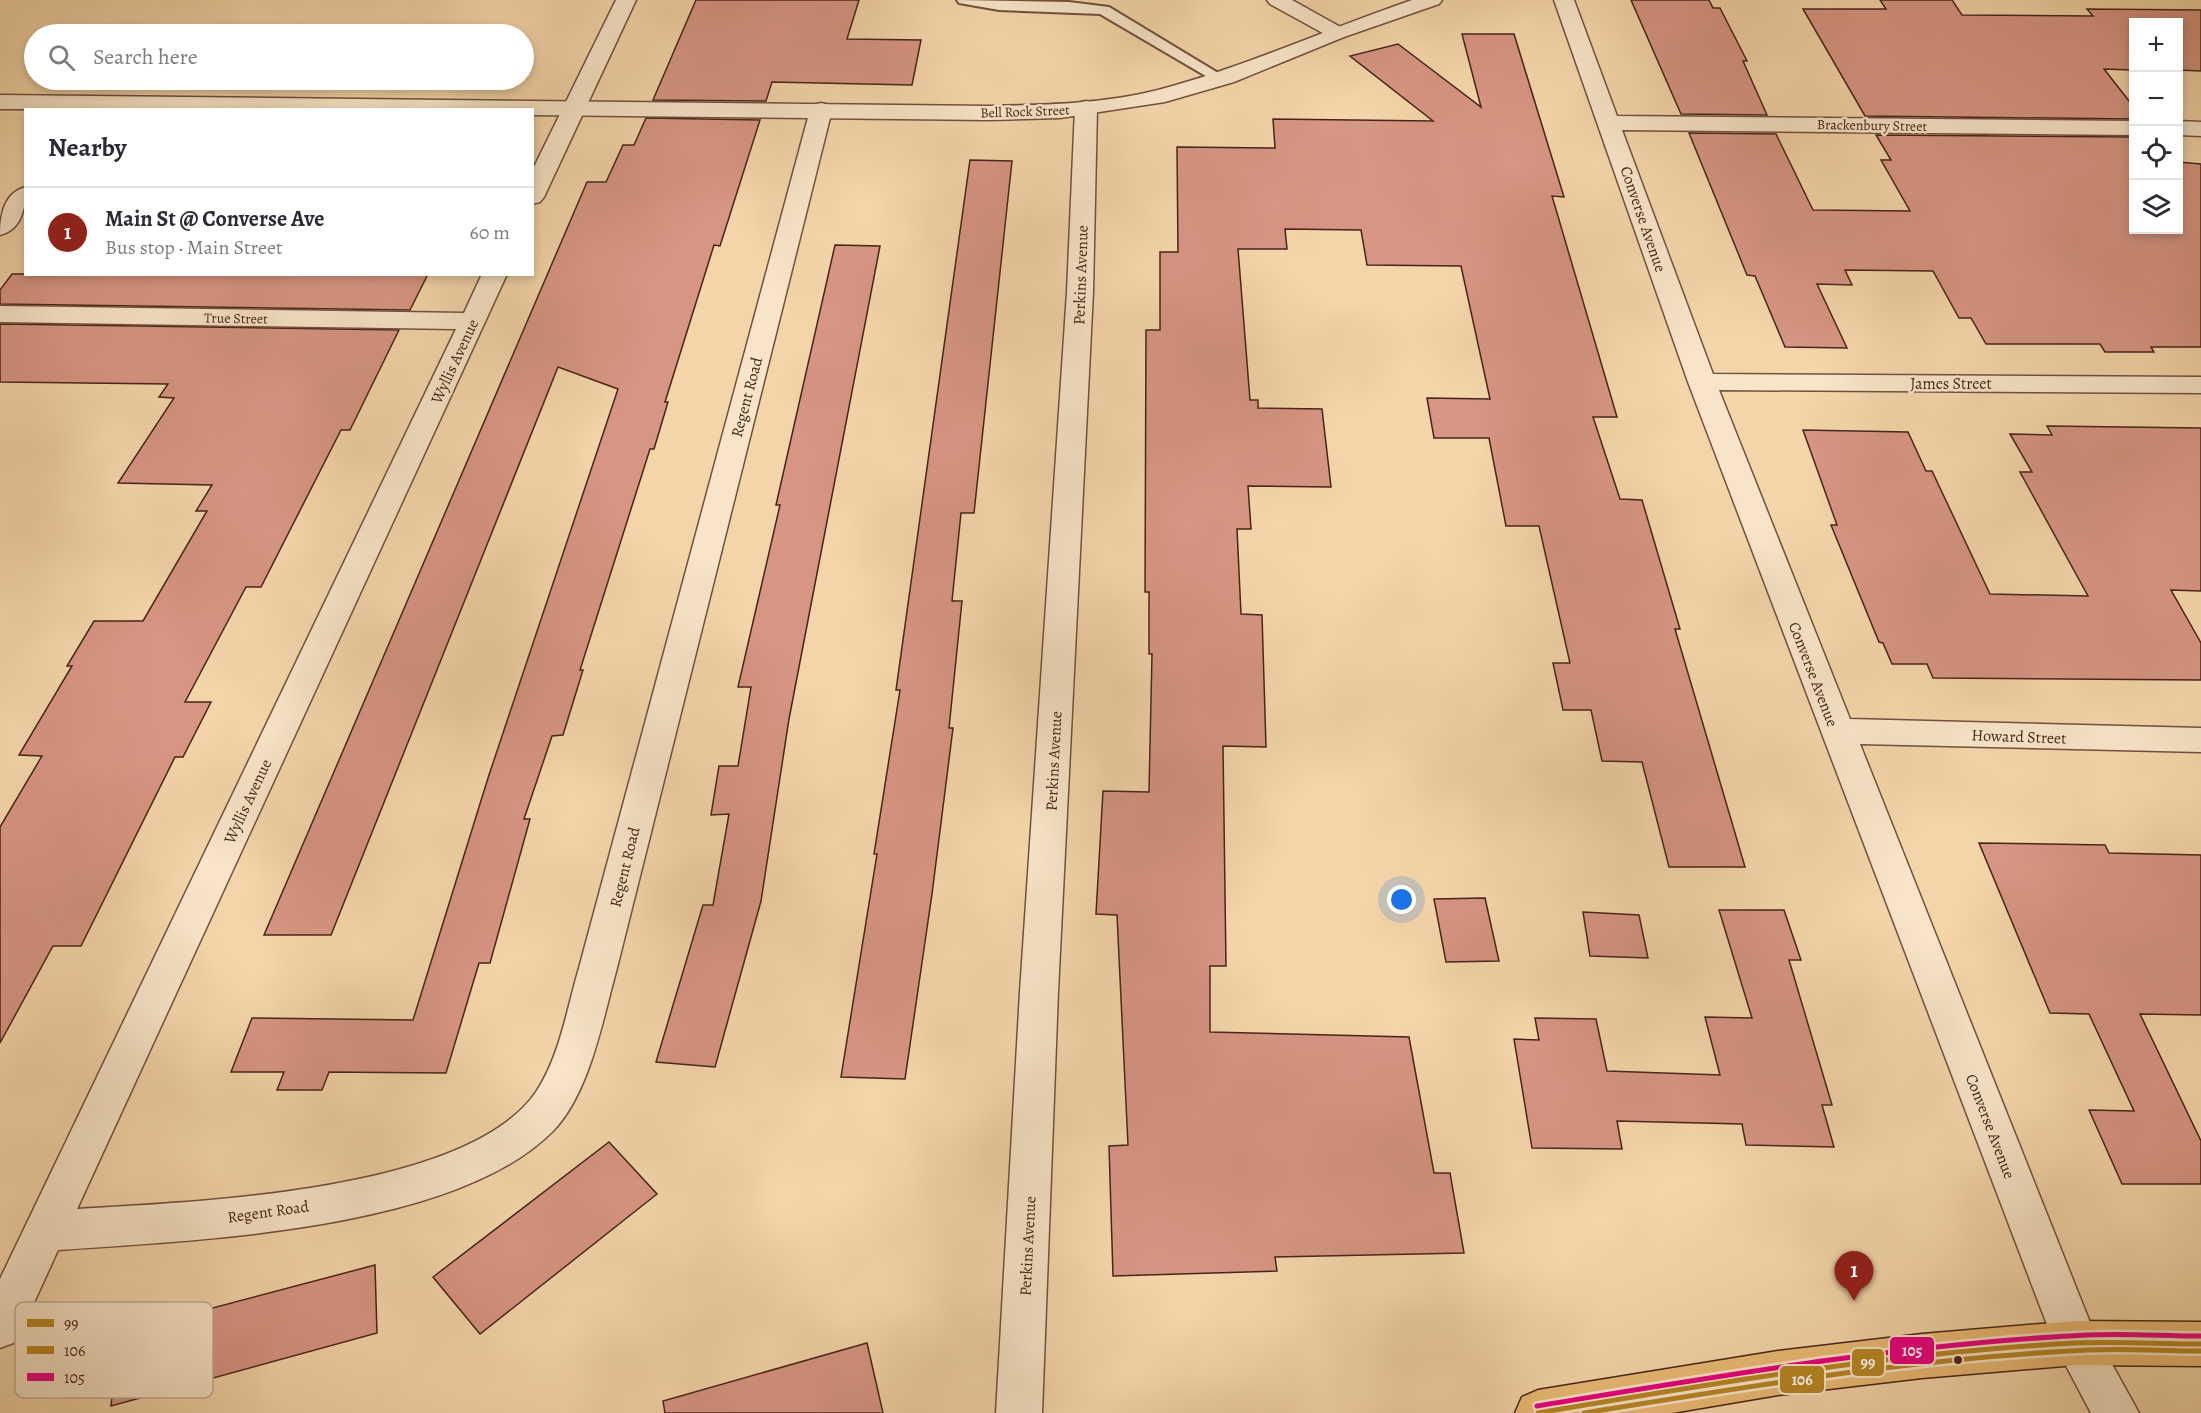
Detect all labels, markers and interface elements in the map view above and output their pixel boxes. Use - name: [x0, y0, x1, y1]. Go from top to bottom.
- map controls: [2129, 18, 2183, 234]
- button: +: [2129, 18, 2183, 72]
- search box: [24, 24, 534, 90]
- icon: search: [45, 41, 78, 74]
- text: Search here: [93, 42, 198, 72]
- button: −: [2129, 72, 2183, 126]
- street label: Bell Rock Street: [980, 100, 1070, 123]
- street label: Brackenbury Street: [1817, 115, 1928, 136]
- button: locate: [2129, 126, 2183, 180]
- text: Nearby: [48, 130, 127, 165]
- street label: Converse Avenue: [1615, 163, 1671, 275]
- button: layers: [2129, 180, 2183, 234]
- text: Main St @ Converse Ave: [105, 204, 324, 234]
- text: 1: [64, 219, 71, 246]
- text: 60 m: [470, 219, 510, 246]
- street label: Perkins Avenue: [1068, 225, 1094, 325]
- text: Bus stop · Main Street: [105, 234, 283, 261]
- street label: True Street: [204, 308, 268, 329]
- street label: Wyllis Avenue: [425, 315, 484, 408]
- street label: Regent Road: [726, 354, 768, 440]
- street label: James Street: [1910, 373, 1992, 395]
- street label: Converse Avenue: [1783, 619, 1843, 730]
- street label: Perkins Avenue: [1040, 711, 1068, 811]
- street label: Howard Street: [1971, 724, 2067, 750]
- street label: Wyllis Avenue: [218, 755, 277, 848]
- street label: Regent Road: [604, 824, 646, 910]
- your location: [1387, 885, 1416, 914]
- street label: Converse Avenue: [1960, 1071, 2020, 1182]
- street label: Regent Road: [226, 1195, 311, 1229]
- street label: Perkins Avenue: [1014, 1196, 1042, 1296]
- pin: 1: [1834, 1252, 1874, 1301]
- legend: [15, 1302, 213, 1398]
- text: 99: [64, 1313, 79, 1335]
- line badge: 105: [1889, 1336, 1935, 1365]
- text: 106: [64, 1340, 85, 1362]
- text: 105: [1902, 1340, 1922, 1362]
- line badge: 99: [1851, 1348, 1885, 1377]
- text: 99: [1861, 1352, 1875, 1374]
- unlabelled marker: [1952, 1354, 1964, 1366]
- line badge: 106: [1779, 1365, 1825, 1394]
- text: 105: [64, 1367, 85, 1389]
- text: 106: [1791, 1369, 1813, 1391]

